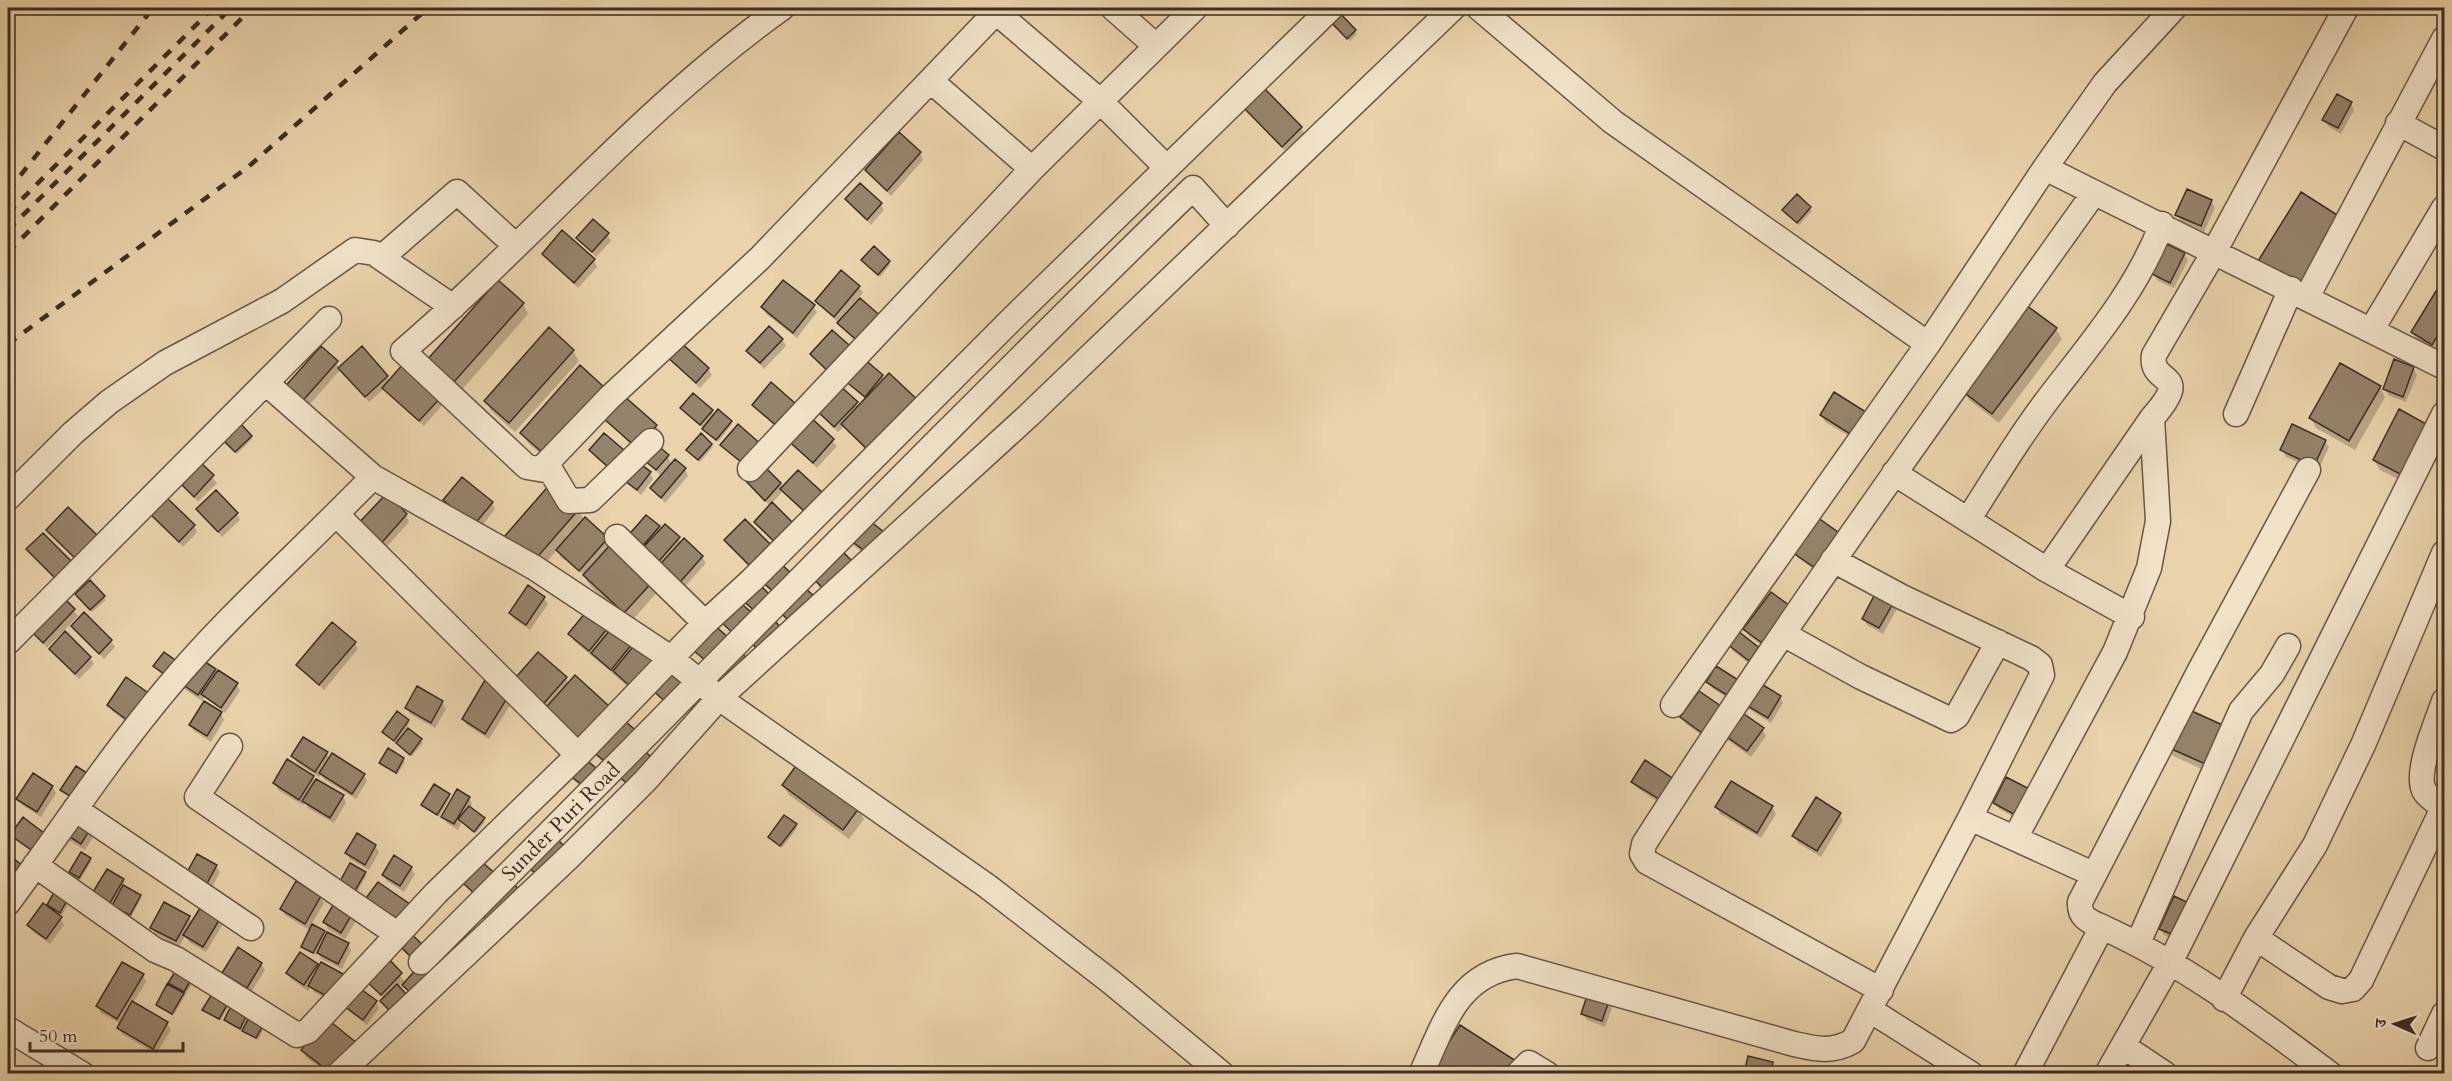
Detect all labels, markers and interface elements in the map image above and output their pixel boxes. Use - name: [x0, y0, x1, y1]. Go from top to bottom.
- street label: Sunder Puri Road: [495, 756, 627, 888]
- north arrow: [2365, 994, 2425, 1054]
- scale bar: [30, 1015, 183, 1053]
- text: उ: [2370, 1017, 2392, 1029]
- text: 50 m: [39, 1024, 78, 1049]

